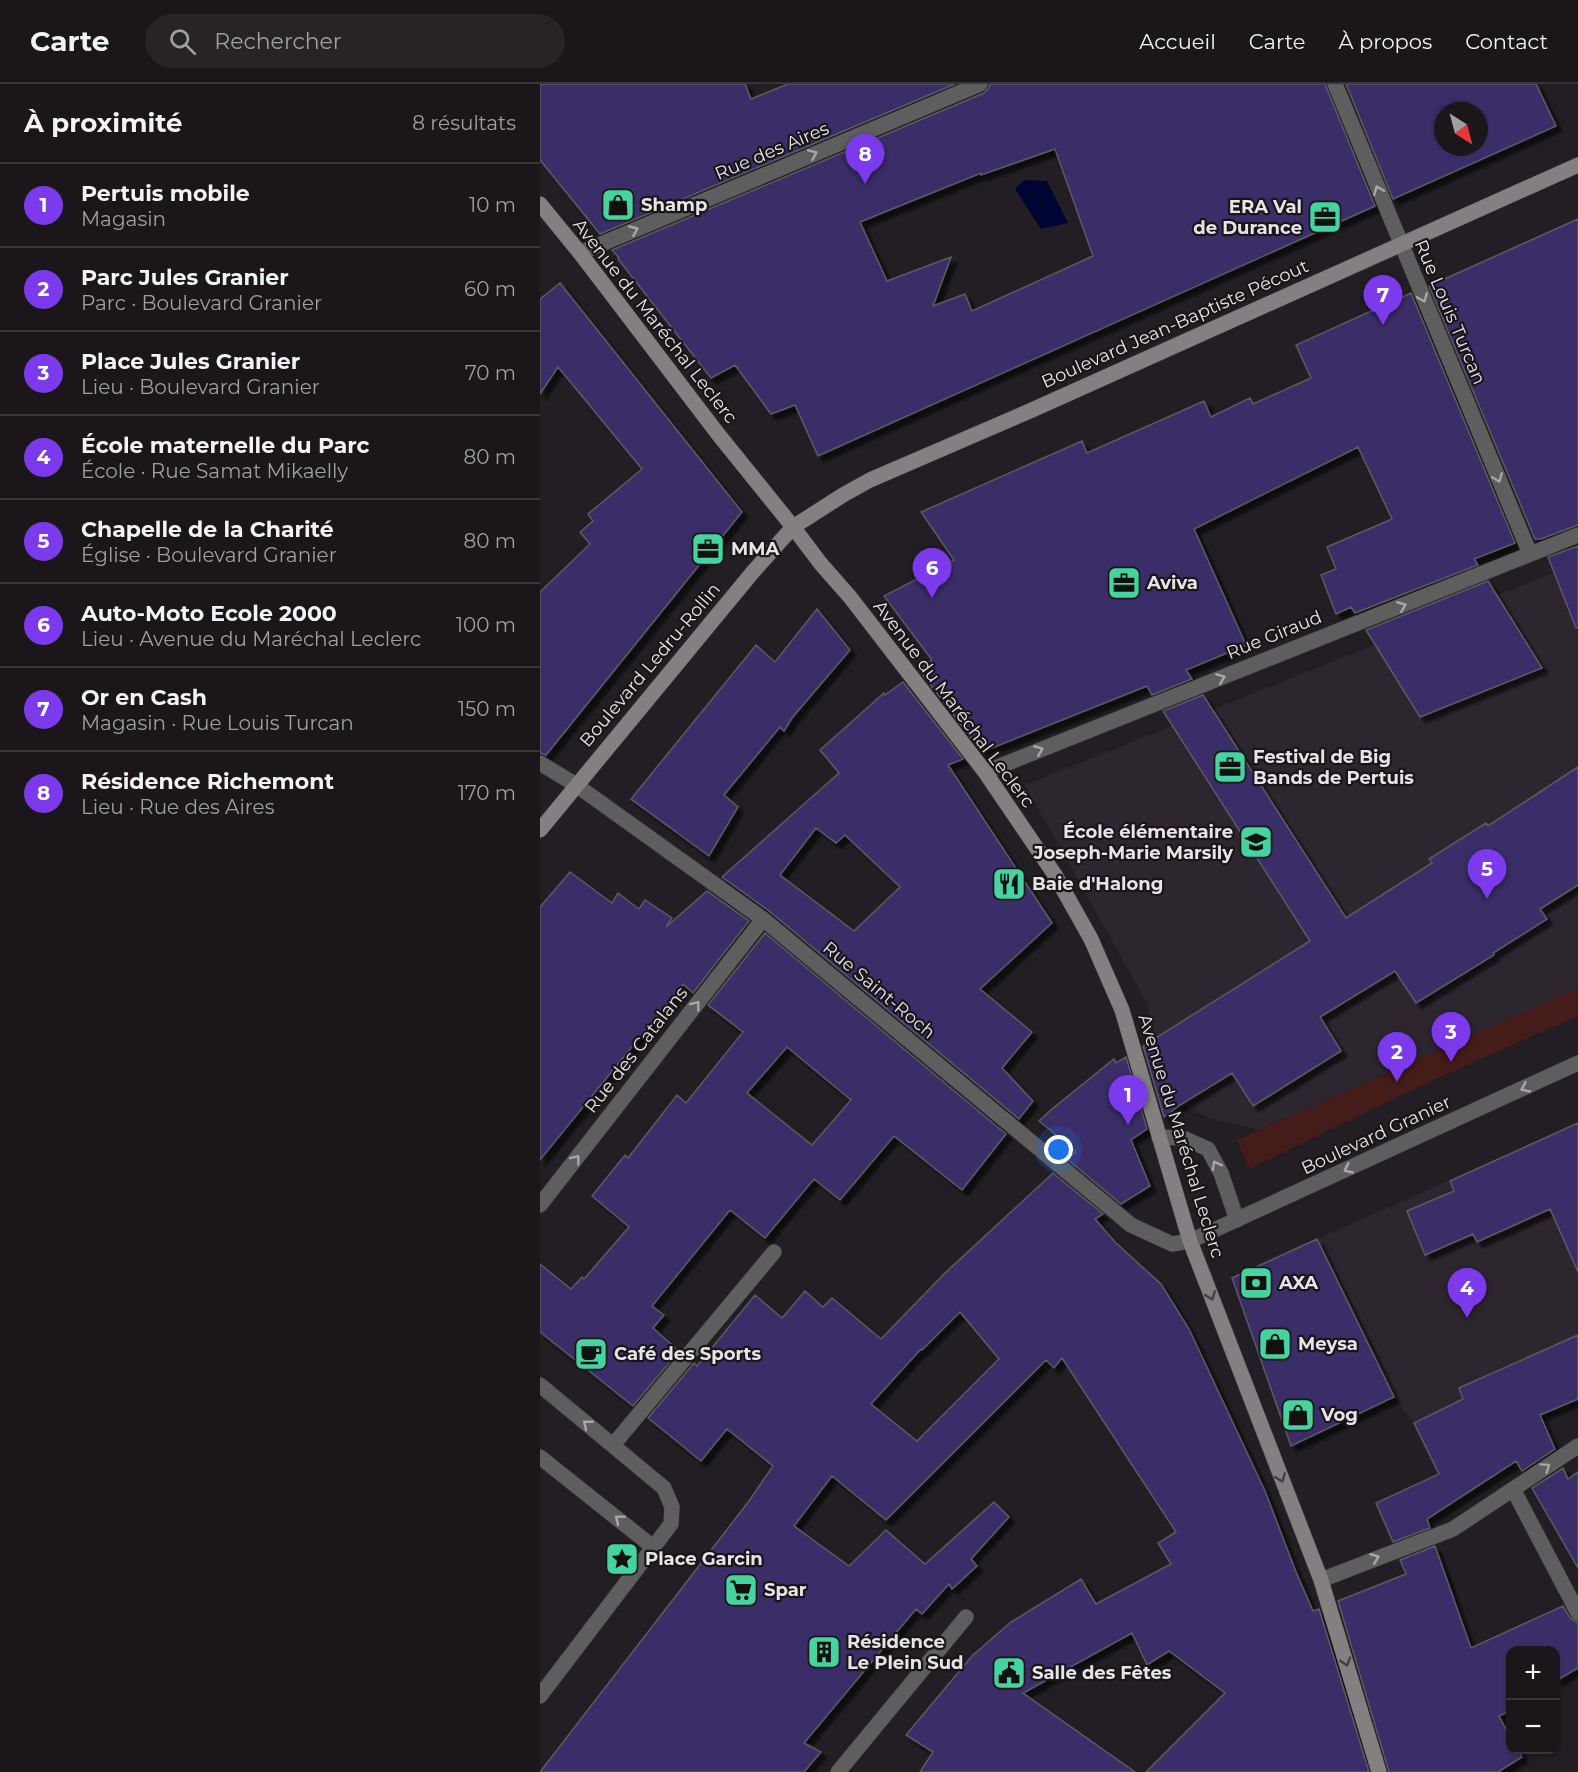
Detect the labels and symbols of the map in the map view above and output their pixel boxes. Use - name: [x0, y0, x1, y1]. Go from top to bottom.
- north arrow: [1434, 102, 1488, 156]
- street label: Rue des Aires: [712, 117, 832, 185]
- pin: 8: [846, 135, 884, 184]
- one-way arrow: [807, 150, 818, 162]
- one-way arrow: [1373, 185, 1385, 196]
- shop icon: Shamp: [600, 187, 636, 223]
- place label: Shamp: [641, 194, 707, 216]
- place label: ERA Val de Durance: [1193, 196, 1302, 239]
- office icon: ERA Val de Durance: [1307, 199, 1343, 235]
- street label: Avenue du Maréchal Leclerc: [568, 214, 742, 428]
- one-way arrow: [627, 226, 638, 238]
- street label: Rue Louis Turcan: [1410, 236, 1490, 388]
- street label: Boulevard Jean-Baptiste Pécout: [1038, 255, 1312, 393]
- pin: 7: [1364, 276, 1402, 325]
- one-way arrow: [1416, 291, 1428, 302]
- one-way arrow: [1491, 472, 1503, 483]
- office icon: MMA: [690, 531, 726, 567]
- place label: MMA: [731, 538, 779, 560]
- pin: 6: [912, 548, 952, 598]
- office icon: Aviva: [1106, 565, 1142, 601]
- place label: Aviva: [1146, 572, 1198, 594]
- street label: Boulevard Ledru-Rollin: [575, 579, 725, 751]
- street label: Avenue du Maréchal Leclerc: [869, 596, 1039, 812]
- one-way arrow: [1396, 600, 1406, 613]
- street label: Rue Giraud: [1223, 606, 1325, 664]
- one-way arrow: [1214, 673, 1225, 685]
- one-way arrow: [1033, 745, 1044, 757]
- place label: Festival de Big Bands de Pertuis: [1253, 746, 1414, 789]
- office icon: Festival de Big Bands de Pertuis: [1212, 749, 1248, 785]
- place label: École élémentaire Joseph-Marie Marsily: [1033, 821, 1233, 864]
- school or university icon: École élémentaire Joseph-Marie Marsily: [1238, 824, 1274, 860]
- pin: 5: [1468, 850, 1506, 899]
- restaurant icon: Baie d'Halong: [991, 866, 1027, 902]
- place label: Baie d'Halong: [1032, 873, 1163, 895]
- street label: Rue Saint-Roch: [818, 937, 940, 1043]
- street label: Rue des Catalans: [580, 982, 692, 1118]
- one-way arrow: [689, 1001, 700, 1012]
- street label: Avenue du Maréchal Leclerc: [1133, 1011, 1229, 1261]
- pin: 3: [1432, 1012, 1470, 1062]
- pin: 2: [1378, 1032, 1416, 1082]
- pin: 1: [1108, 1076, 1148, 1125]
- one-way arrow: [1520, 1080, 1531, 1092]
- street label: Boulevard Granier: [1298, 1091, 1454, 1179]
- your location: [1044, 1135, 1073, 1164]
- one-way arrow: [569, 1154, 580, 1165]
- one-way arrow: [1212, 1160, 1224, 1171]
- one-way arrow: [1343, 1162, 1354, 1174]
- bank icon: AXA: [1238, 1265, 1274, 1301]
- pin: 4: [1448, 1268, 1486, 1318]
- place label: AXA: [1278, 1272, 1318, 1294]
- one-way arrow: [1204, 1290, 1216, 1301]
- shop icon: Meysa: [1257, 1326, 1293, 1362]
- place label: Meysa: [1298, 1333, 1358, 1355]
- cafe icon: Café des Sports: [573, 1336, 609, 1372]
- place label: Café des Sports: [614, 1343, 761, 1365]
- shop icon: Vog: [1280, 1397, 1316, 1433]
- place label: Vog: [1320, 1404, 1358, 1426]
- one-way arrow: [582, 1420, 593, 1431]
- one-way arrow: [1539, 1463, 1550, 1474]
- one-way arrow: [1274, 1472, 1286, 1483]
- one-way arrow: [614, 1515, 625, 1526]
- place icon: Place Garcin: [604, 1541, 640, 1577]
- place label: Place Garcin: [645, 1548, 763, 1570]
- one-way arrow: [1370, 1553, 1380, 1566]
- supermarket icon: Spar: [723, 1572, 759, 1608]
- place label: Spar: [764, 1579, 807, 1601]
- place label: Résidence Le Plein Sud: [847, 1631, 963, 1674]
- building icon: Résidence Le Plein Sud: [806, 1634, 842, 1670]
- public building icon: Salle des Fêtes: [991, 1655, 1027, 1691]
- one-way arrow: [1339, 1656, 1351, 1666]
- place label: Salle des Fêtes: [1032, 1662, 1172, 1684]

